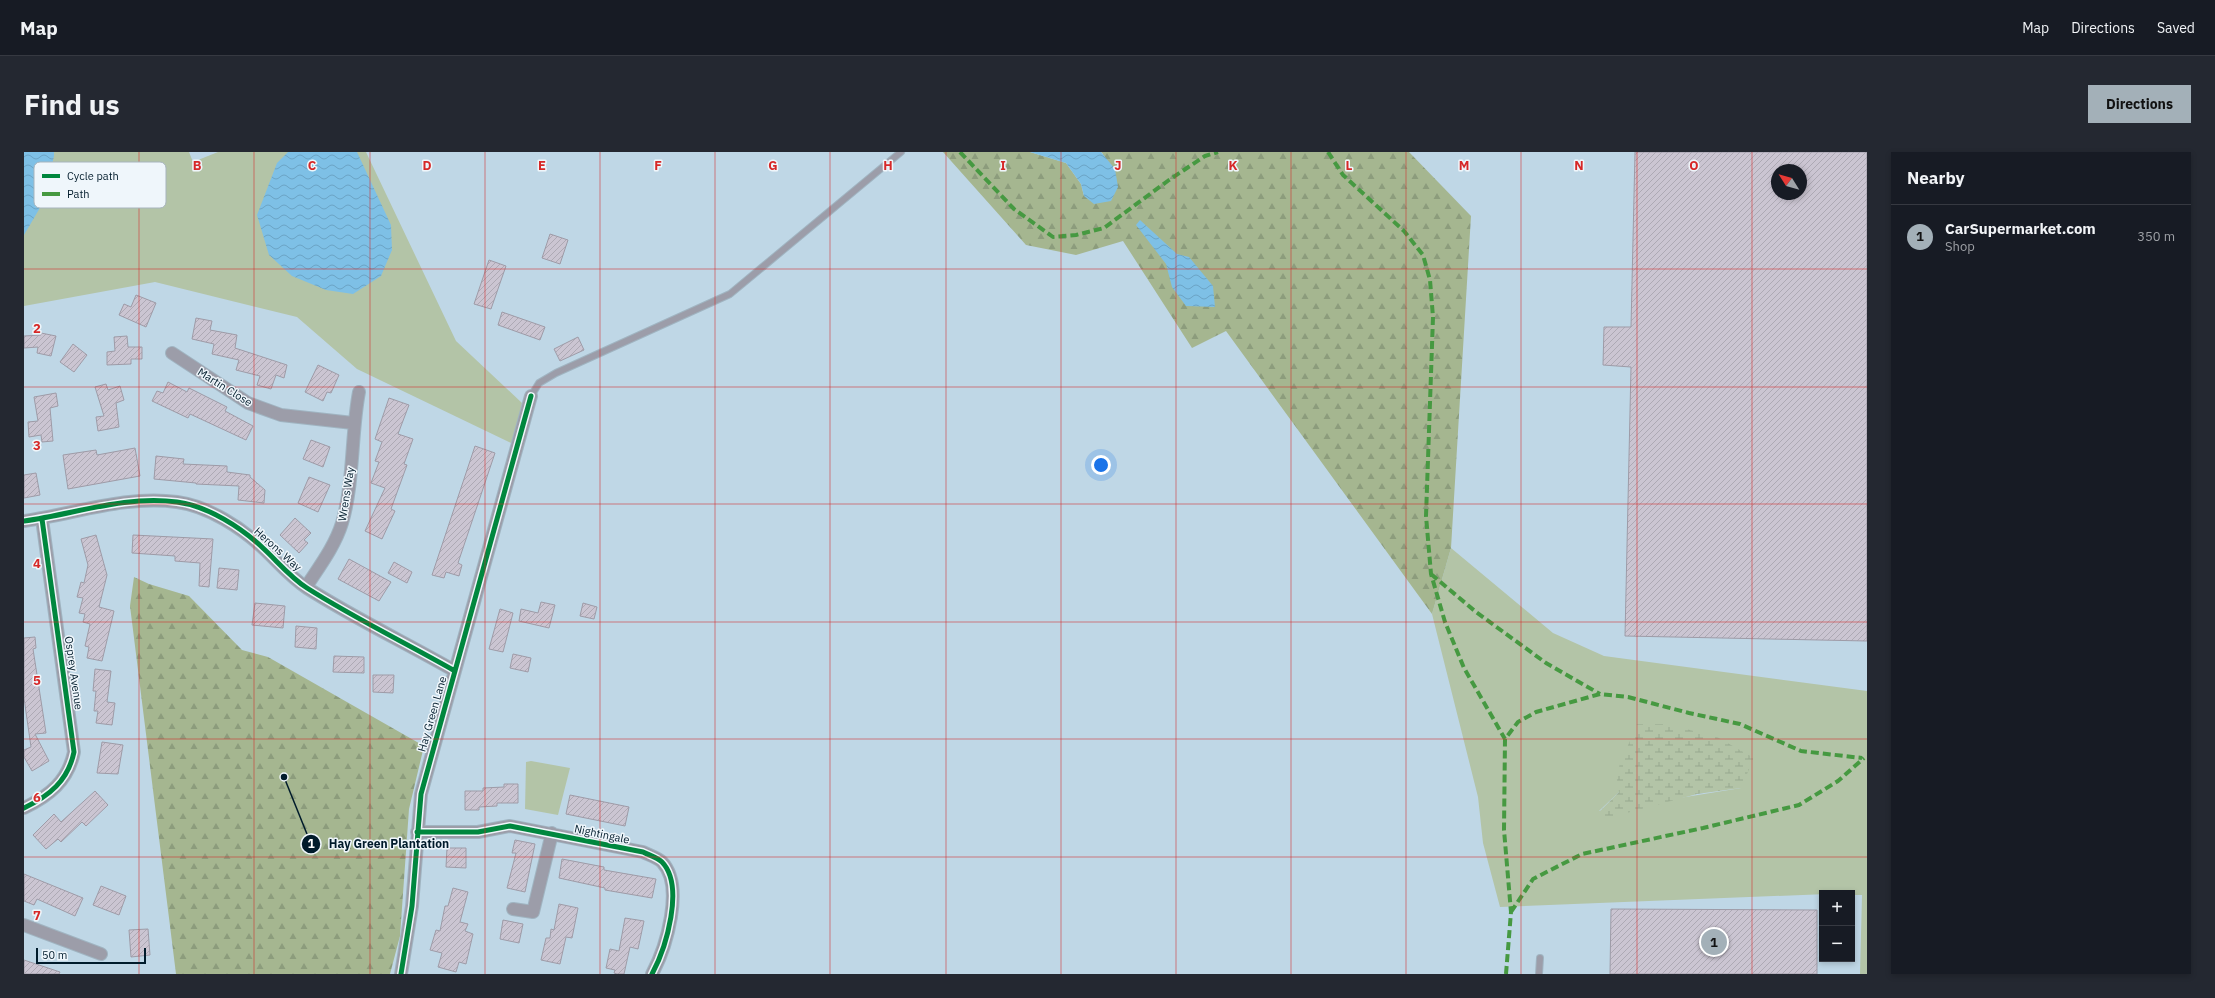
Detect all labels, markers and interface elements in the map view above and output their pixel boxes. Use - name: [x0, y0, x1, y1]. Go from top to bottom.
- text: Map: [20, 16, 58, 40]
- text: Map: [2022, 19, 2049, 37]
- text: Directions: [2071, 19, 2135, 37]
- text: Saved: [2157, 19, 2195, 37]
- button: Directions: [2088, 85, 2191, 123]
- text: Find us: [24, 86, 120, 123]
- text: B: [193, 157, 202, 174]
- text: C: [308, 157, 317, 174]
- text: D: [422, 157, 432, 174]
- text: E: [538, 157, 546, 174]
- text: F: [654, 157, 662, 174]
- text: G: [768, 157, 778, 174]
- text: H: [883, 157, 893, 174]
- text: I: [1000, 157, 1006, 174]
- text: J: [1114, 157, 1122, 174]
- text: K: [1228, 157, 1238, 174]
- text: L: [1346, 157, 1353, 174]
- text: M: [1459, 157, 1469, 174]
- text: N: [1574, 157, 1584, 174]
- text: O: [1689, 157, 1699, 174]
- legend: [34, 162, 166, 208]
- north arrow: [1771, 164, 1807, 200]
- text: Nearby: [1907, 167, 1965, 189]
- text: Cycle path: [67, 169, 119, 183]
- text: Path: [67, 187, 90, 201]
- text: CarSupermarket.com: [1945, 219, 2096, 238]
- text: 1: [1916, 228, 1924, 245]
- text: 350 m: [2137, 228, 2175, 245]
- text: Shop: [1945, 238, 1975, 255]
- text: 2: [33, 320, 41, 337]
- street label: Martin Close: [195, 365, 255, 409]
- text: 3: [33, 437, 41, 454]
- your location: [1091, 455, 1111, 475]
- street label: Wrens Way: [335, 465, 357, 522]
- street label: Herons Way: [251, 524, 305, 574]
- text: 4: [33, 555, 41, 572]
- street label: Osprey Avenue: [62, 635, 86, 711]
- text: 5: [33, 672, 41, 689]
- street label: Hay Green Lane: [415, 675, 449, 753]
- text: 6: [33, 789, 41, 806]
- street label: Nightingale: [573, 821, 631, 847]
- callout: Hay Green Plantation: [301, 832, 457, 856]
- text: 1: [307, 836, 315, 851]
- text: Hay Green Plantation: [329, 836, 449, 851]
- map controls: [1819, 890, 1855, 962]
- button: +: [1819, 890, 1855, 926]
- text: 7: [33, 907, 41, 924]
- button: −: [1819, 926, 1855, 962]
- pin: 1: [1701, 927, 1727, 957]
- scale bar: [36, 946, 146, 965]
- text: 50 m: [42, 948, 67, 962]

